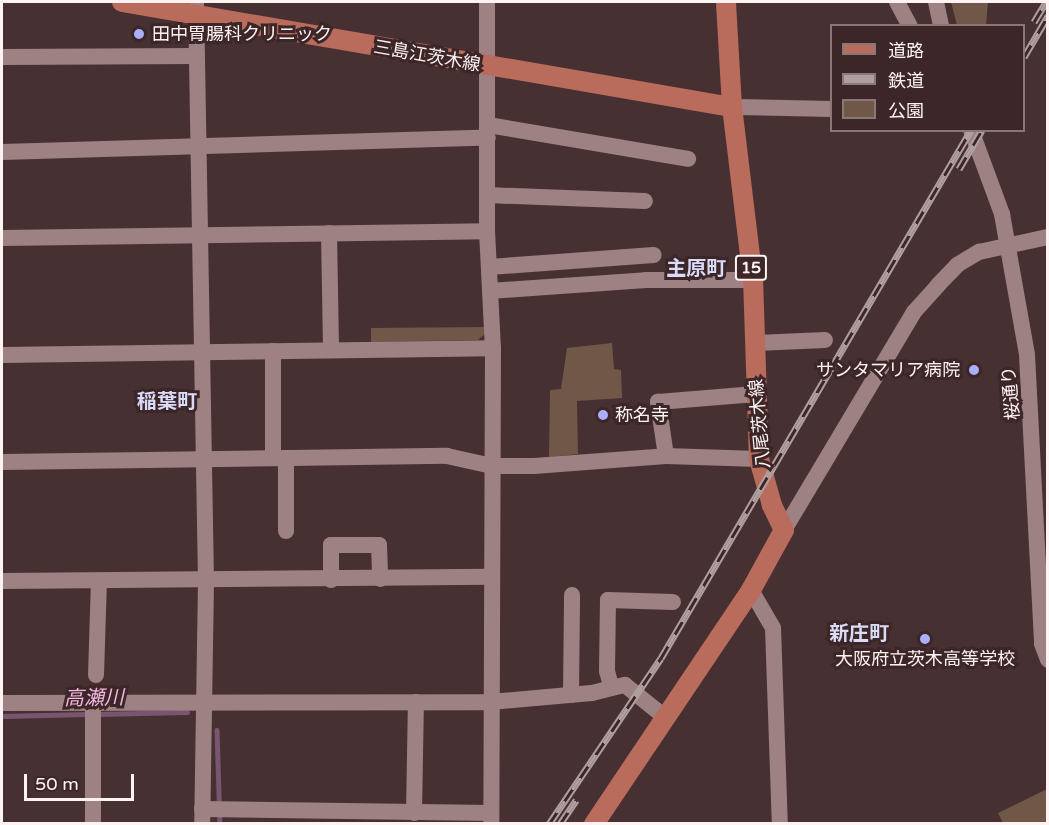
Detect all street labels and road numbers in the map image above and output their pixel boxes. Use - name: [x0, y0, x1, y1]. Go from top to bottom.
- street label: 三島江茨木線: [372, 36, 482, 76]
- road number: 15: [734, 255, 768, 281]
- street label: 桜通り: [998, 365, 1024, 421]
- street label: 八尾茨木線: [745, 378, 775, 470]

